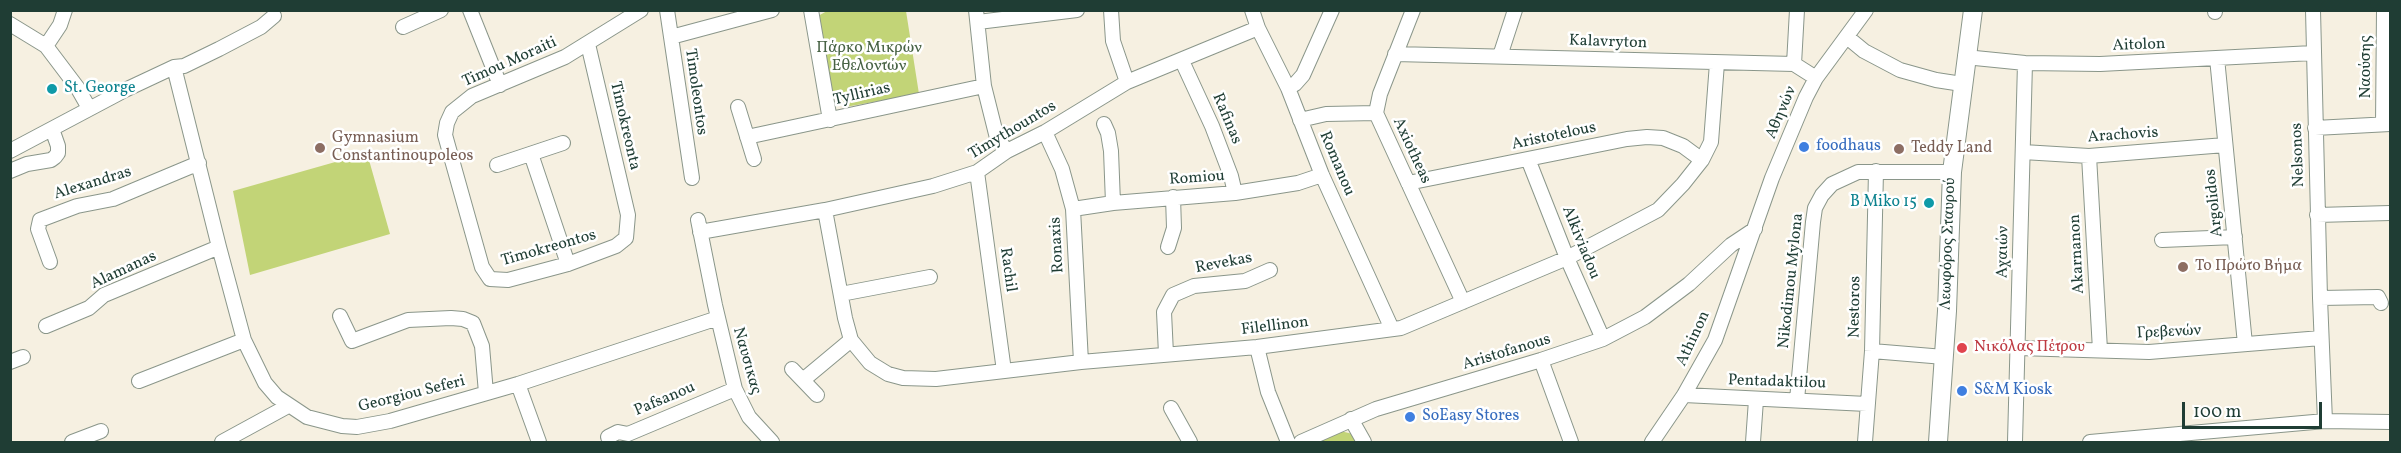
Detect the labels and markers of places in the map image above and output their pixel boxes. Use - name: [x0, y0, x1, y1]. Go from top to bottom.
- place label: St. George: [64, 79, 136, 99]
- marker: St. George: [45, 82, 59, 96]
- place label: Gymnasium Constantinoupoleos: [332, 129, 473, 167]
- place label: foodhaus: [1816, 137, 1881, 157]
- place label: Teddy Land: [1911, 139, 1992, 159]
- marker: foodhaus: [1797, 140, 1811, 154]
- marker: Gymnasium Constantinoupoleos: [313, 141, 327, 155]
- marker: Teddy Land: [1892, 142, 1906, 156]
- place label: B Miko 15: [1850, 193, 1917, 213]
- marker: B Miko 15: [1922, 196, 1936, 210]
- place label: Το Πρώτο Βήμα: [2195, 257, 2302, 277]
- marker: Το Πρώτο Βήμα: [2176, 260, 2190, 274]
- place label: Νικόλας Πέτρου: [1974, 338, 2085, 358]
- marker: Νικόλας Πέτρου: [1955, 341, 1969, 355]
- place label: S&M Kiosk: [1974, 381, 2053, 401]
- marker: S&M Kiosk: [1955, 384, 1969, 398]
- place label: SoEasy Stores: [1422, 407, 1519, 427]
- marker: SoEasy Stores: [1403, 410, 1417, 424]

